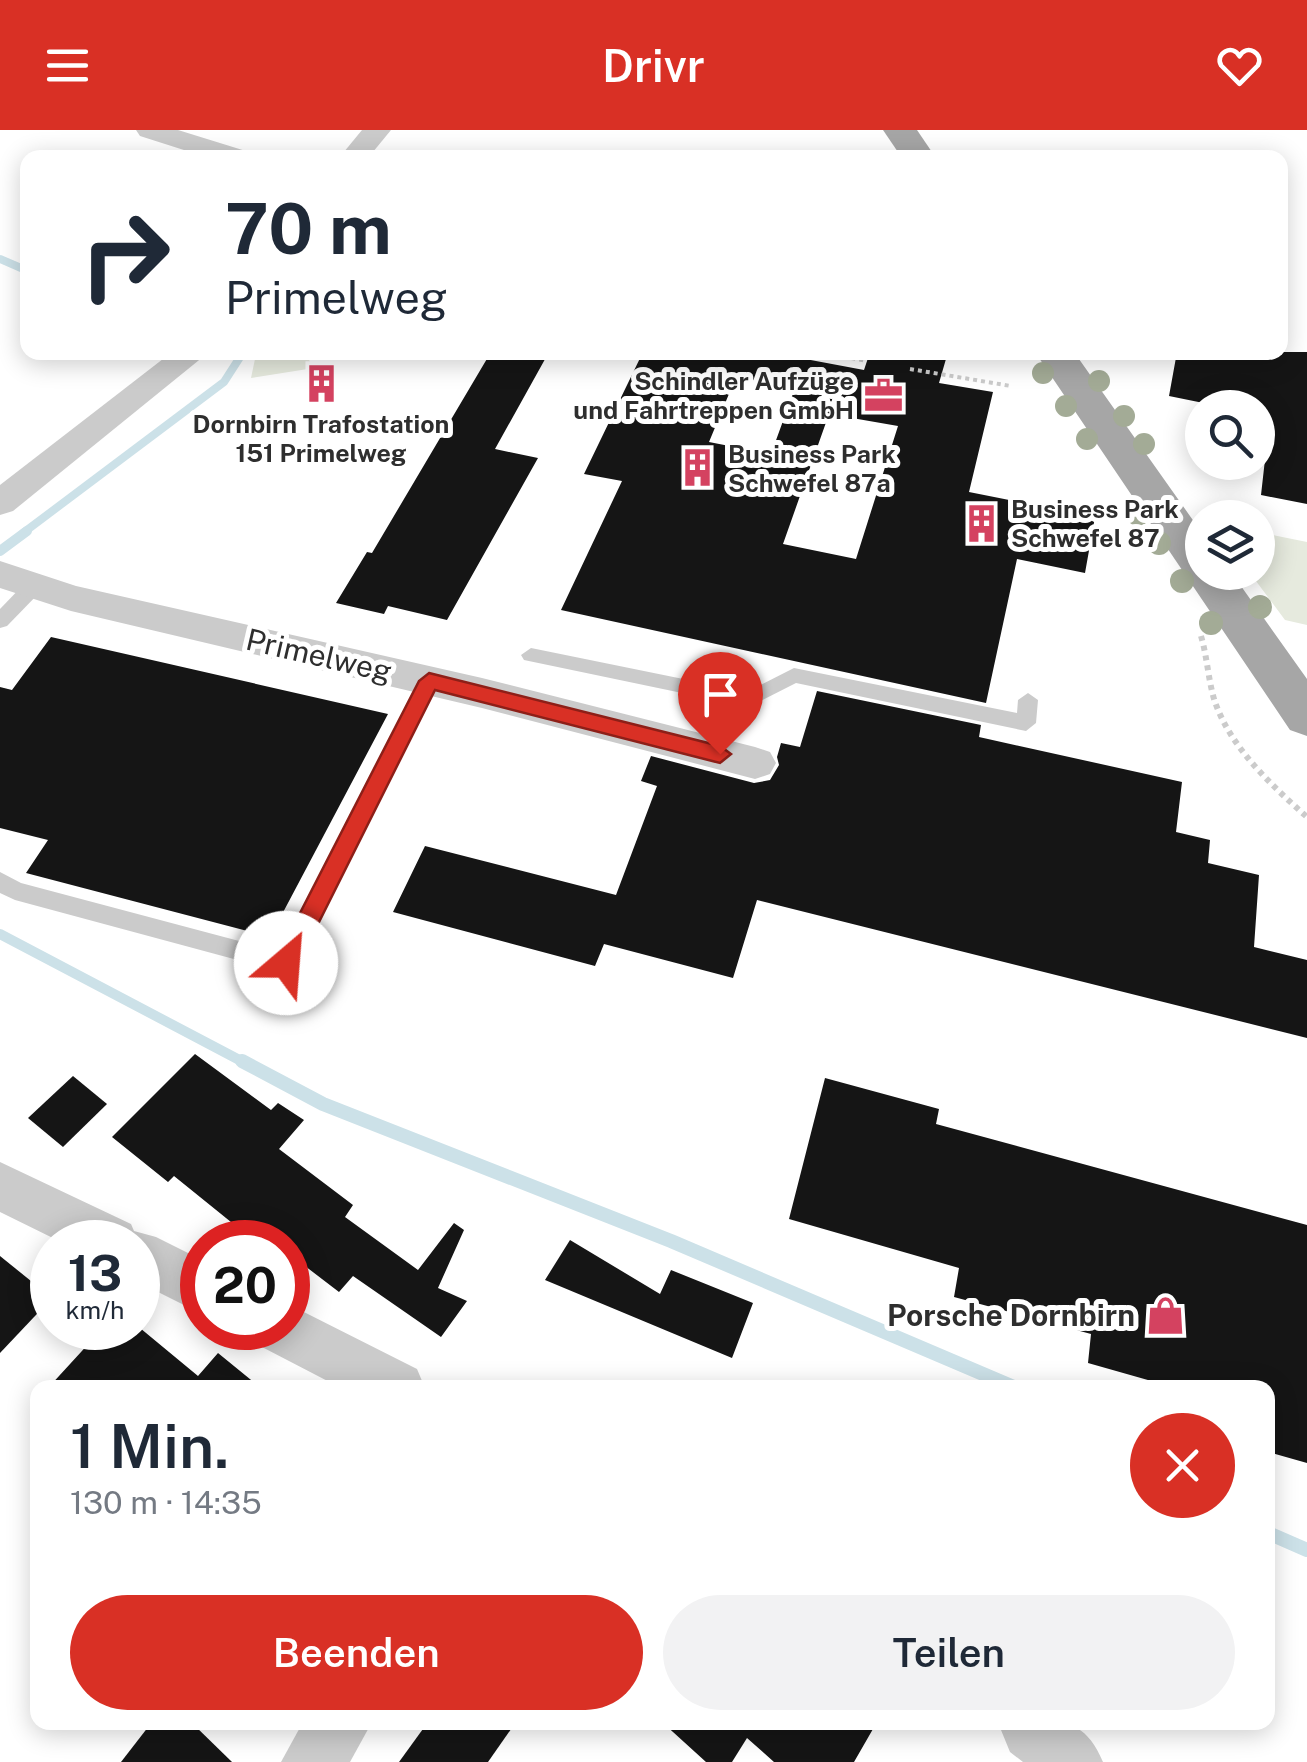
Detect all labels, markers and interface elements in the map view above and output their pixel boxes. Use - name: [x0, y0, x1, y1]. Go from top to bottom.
- icon: menu: [40, 38, 95, 93]
- icon: heart: [1212, 38, 1267, 93]
- text: Drivr: [602, 39, 705, 92]
- text: 70 m: [225, 187, 392, 270]
- icon: right: [60, 190, 190, 320]
- text: Primelweg: [225, 271, 448, 324]
- building icon: Dornbirn Trafostation 151 Primelweg: [300, 362, 342, 404]
- place label: Schindler Aufzüge und Fahrtreppen GmbH: [573, 366, 854, 425]
- office icon: Schindler Aufzüge und Fahrtreppen GmbH: [863, 374, 905, 416]
- map controls: [1185, 390, 1275, 590]
- button: search: [1185, 390, 1275, 480]
- place label: Dornbirn Trafostation 151 Primelweg: [193, 409, 449, 468]
- place label: Business Park Schwefel 87a: [728, 439, 896, 498]
- building icon: Business Park Schwefel 87a: [677, 447, 719, 489]
- place label: Business Park Schwefel 87: [1011, 494, 1179, 553]
- button: layers: [1185, 500, 1275, 590]
- building icon: Business Park Schwefel 87: [960, 502, 1002, 544]
- street label: Primelweg: [243, 621, 395, 689]
- pin: [678, 652, 763, 755]
- icon: arrive: [693, 667, 748, 722]
- position arrow: [234, 911, 338, 1015]
- speed limit sign: 20: [180, 1220, 310, 1350]
- text: 13: [68, 1243, 122, 1302]
- shop icon: Porsche Dornbirn: [1144, 1294, 1186, 1336]
- text: km/h: [66, 1295, 124, 1325]
- place label: Porsche Dornbirn: [887, 1297, 1135, 1333]
- text: 1 Min.: [70, 1411, 229, 1482]
- button: close: [1130, 1413, 1235, 1518]
- text: 130 m · 14:35: [70, 1484, 262, 1521]
- button: Beenden: [70, 1595, 643, 1710]
- button: Teilen: [663, 1595, 1235, 1710]

